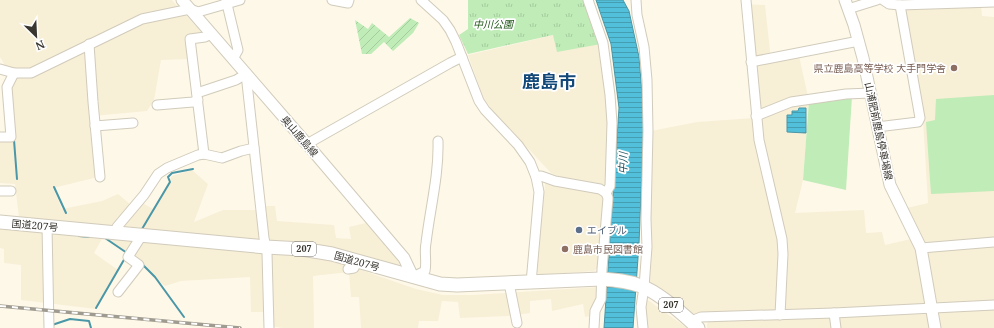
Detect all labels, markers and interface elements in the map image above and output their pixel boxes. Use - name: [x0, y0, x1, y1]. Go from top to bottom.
- north arrow: [16, 16, 56, 56]
- park label: 中川公園: [473, 17, 515, 31]
- text: N: [33, 37, 47, 54]
- place label: 県立鹿島高等学校 大手門学舎: [813, 61, 946, 75]
- marker: 県立鹿島高等学校 大手門学舎: [949, 63, 959, 73]
- district label: 鹿島市: [522, 69, 576, 93]
- street label: 山浦肥前鹿島停車場線: [862, 81, 896, 181]
- street label: 奥山鹿島線: [278, 113, 322, 159]
- water label: 中川: [615, 151, 630, 174]
- street label: 国道207号: [11, 216, 59, 234]
- place label: エイブル: [587, 223, 627, 237]
- marker: エイブル: [574, 225, 584, 235]
- road number: 207: [292, 242, 316, 256]
- place label: 鹿島市民図書館: [573, 242, 643, 256]
- marker: 鹿島市民図書館: [560, 244, 570, 254]
- street label: 国道207号: [333, 248, 381, 274]
- road number: 207: [659, 298, 683, 312]

